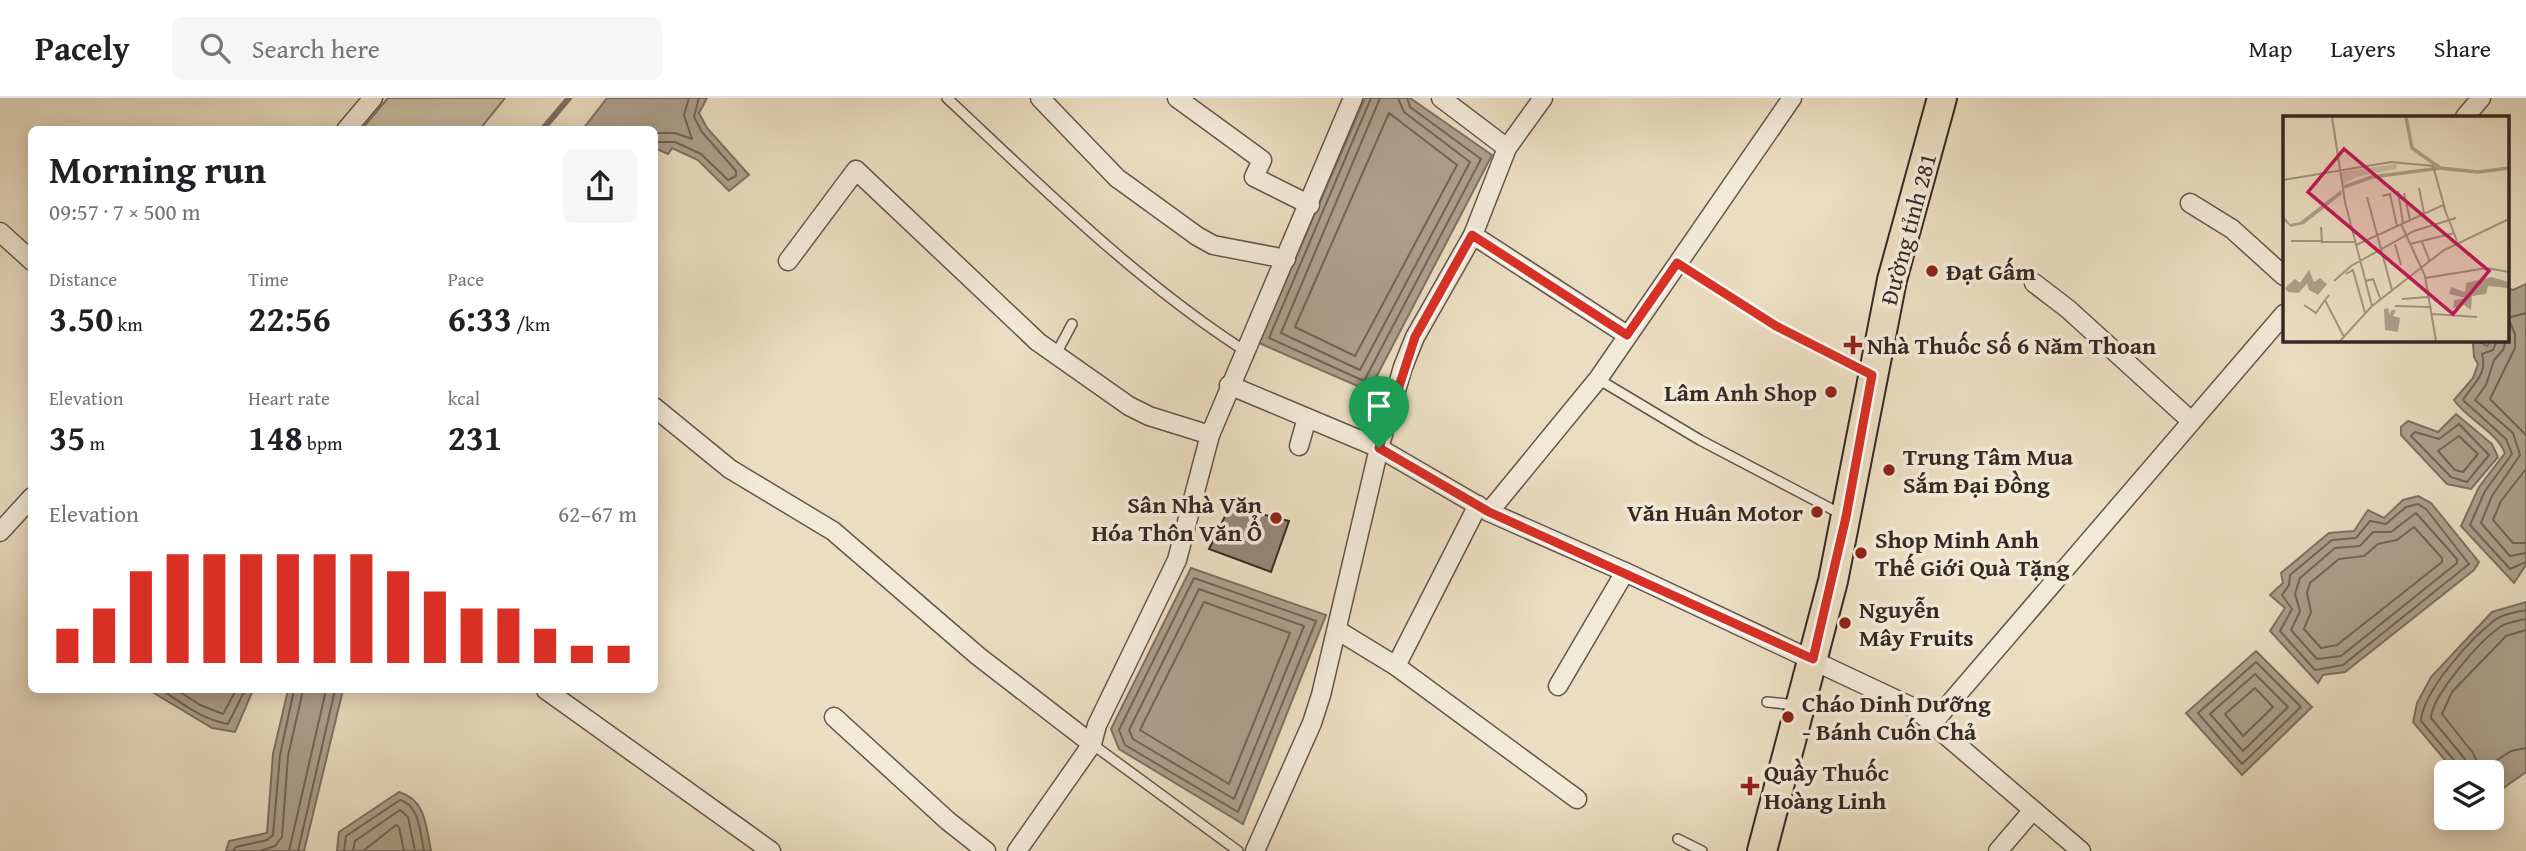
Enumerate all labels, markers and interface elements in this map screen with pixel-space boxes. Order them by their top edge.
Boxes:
search box [172,17,662,80]
text: Pacely [35,24,130,72]
icon: search [196,29,234,67]
text: Search here [252,29,380,68]
text: Map [2249,31,2292,66]
text: Layers [2330,31,2396,66]
text: Share [2434,31,2491,66]
inset map [2283,116,2508,341]
text: Morning run [49,141,266,197]
button: share [563,149,637,223]
street label: Đường tỉnh 281 [1871,149,1945,309]
text: 09:57 · 7 × 500 m [49,195,201,228]
place label: Đạt Gấm [1946,254,2036,289]
marker: Đạt Gấm [1924,263,1940,279]
text: Distance [49,265,117,293]
text: Time [248,265,289,293]
text: Pace [448,265,484,293]
text: 3.50 [49,293,113,344]
text: 22:56 [248,293,331,344]
text: 6:33 [448,293,512,344]
text: km [113,310,143,338]
text: /km [512,310,550,338]
place label: Nhà Thuốc Số 6 Năm Thoan [1867,328,2156,363]
marker: Nhà Thuốc Số 6 Năm Thoan [1845,337,1861,353]
place label: Lâm Anh Shop [1664,375,1817,410]
pin [1349,376,1409,448]
text: Elevation [49,384,123,412]
text: Heart rate [248,384,330,412]
text: kcal [448,384,480,412]
marker: Lâm Anh Shop [1823,384,1839,400]
icon: arrive [1360,387,1398,425]
text: 35 [49,412,85,463]
text: 148 [248,412,303,463]
text: 231 [448,412,502,463]
text: m [85,429,105,457]
text: bpm [303,429,343,457]
place label: Trung Tâm Mua Sắm Đại Đồng [1903,439,2074,502]
marker: Trung Tâm Mua Sắm Đại Đồng [1881,462,1897,478]
place label: Sân Nhà Văn Hóa Thôn Văn Ổ [1091,487,1262,550]
place label: Văn Huân Motor [1627,495,1803,530]
text: Elevation [49,497,139,530]
text: 62–67 m [558,497,637,530]
marker: Văn Huân Motor [1809,504,1825,520]
marker: Sân Nhà Văn Hóa Thôn Văn Ổ [1268,510,1284,526]
place label: Shop Minh Anh Thế Giới Quà Tặng [1875,522,2070,585]
marker: Shop Minh Anh Thế Giới Quà Tặng [1853,545,1869,561]
place label: Nguyễn Mây Fruits [1859,592,1974,655]
marker: Nguyễn Mây Fruits [1837,615,1853,631]
place label: Cháo Dinh Dưỡng - Bánh Cuốn Chả [1802,686,1991,749]
marker: Cháo Dinh Dưỡng - Bánh Cuốn Chả [1780,709,1796,725]
place label: Quầy Thuốc Hoàng Linh [1764,755,1889,818]
map controls [2434,760,2504,830]
button: layers [2434,760,2504,830]
marker: Quầy Thuốc Hoàng Linh [1742,778,1758,794]

